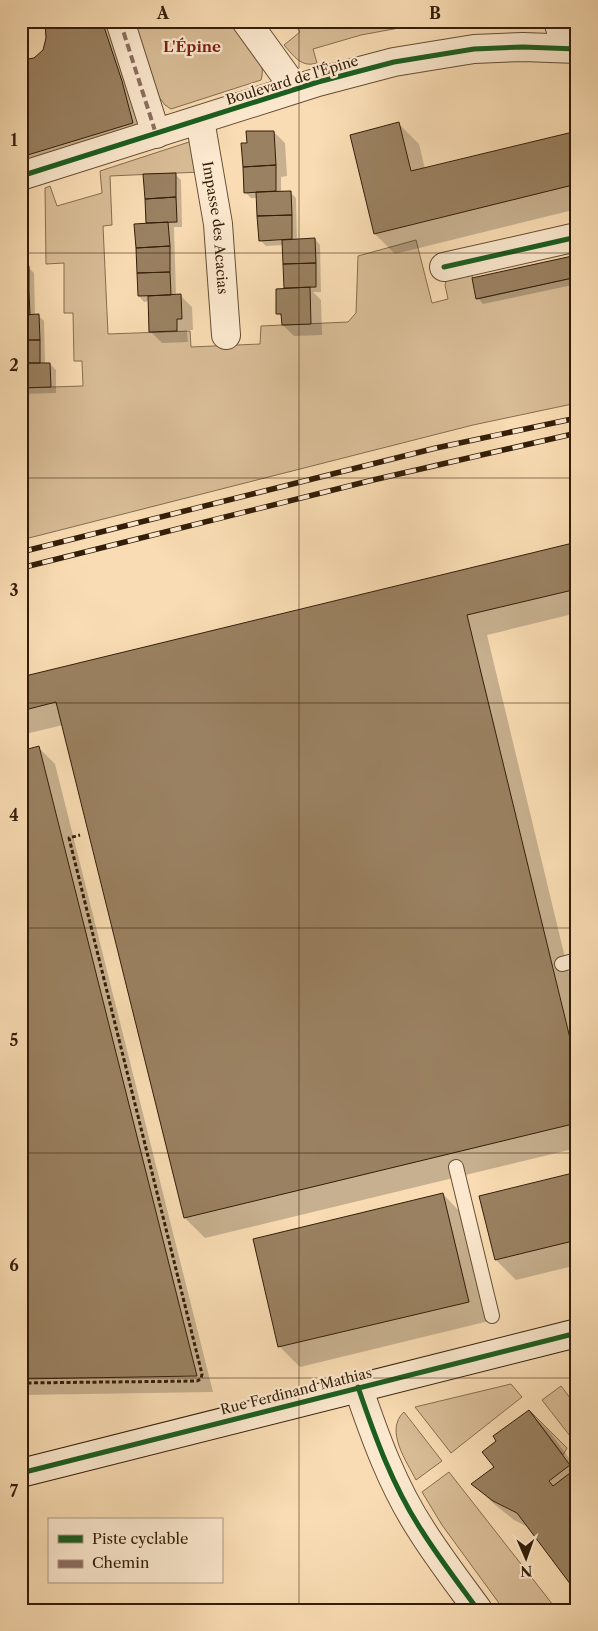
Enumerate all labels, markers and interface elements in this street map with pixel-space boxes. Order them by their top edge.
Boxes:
text: A [156,3,170,23]
text: B [429,3,441,23]
district label: L'Épine [163,37,221,56]
street label: Boulevard de l'Épine [224,51,361,109]
text: 1 [10,130,18,150]
street label: Impasse des Acacias [198,160,232,295]
text: 2 [9,355,19,375]
text: 3 [9,580,19,600]
text: 4 [9,805,19,825]
text: 5 [10,1030,19,1050]
text: 6 [9,1255,19,1275]
street label: Rue Ferdinand Mathias [218,1363,374,1419]
text: 7 [10,1481,19,1501]
legend [48,1518,222,1584]
text: Piste cyclable [92,1529,188,1548]
north arrow [500,1534,550,1584]
text: Chemin [92,1553,150,1572]
text: N [520,1562,533,1580]

